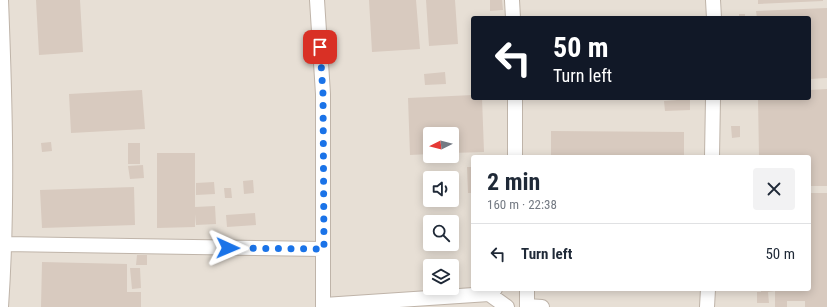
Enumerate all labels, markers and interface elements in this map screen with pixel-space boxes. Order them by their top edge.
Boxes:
pin [303,30,337,64]
text: 50 m [553,31,609,64]
icon: left [487,32,539,84]
icon: arrive [309,36,331,58]
text: Turn left [553,65,612,86]
north arrow [423,127,459,163]
map controls [423,127,459,295]
text: 2 min [487,168,540,196]
button: close [753,168,795,210]
button: sound [423,171,459,207]
text: 160 m · 22:38 [487,197,557,212]
button: search [423,215,459,251]
position arrow [207,227,249,269]
icon: left [487,243,509,265]
text: Turn left [521,245,572,263]
text: 50 m [765,245,795,263]
button: layers [423,259,459,295]

